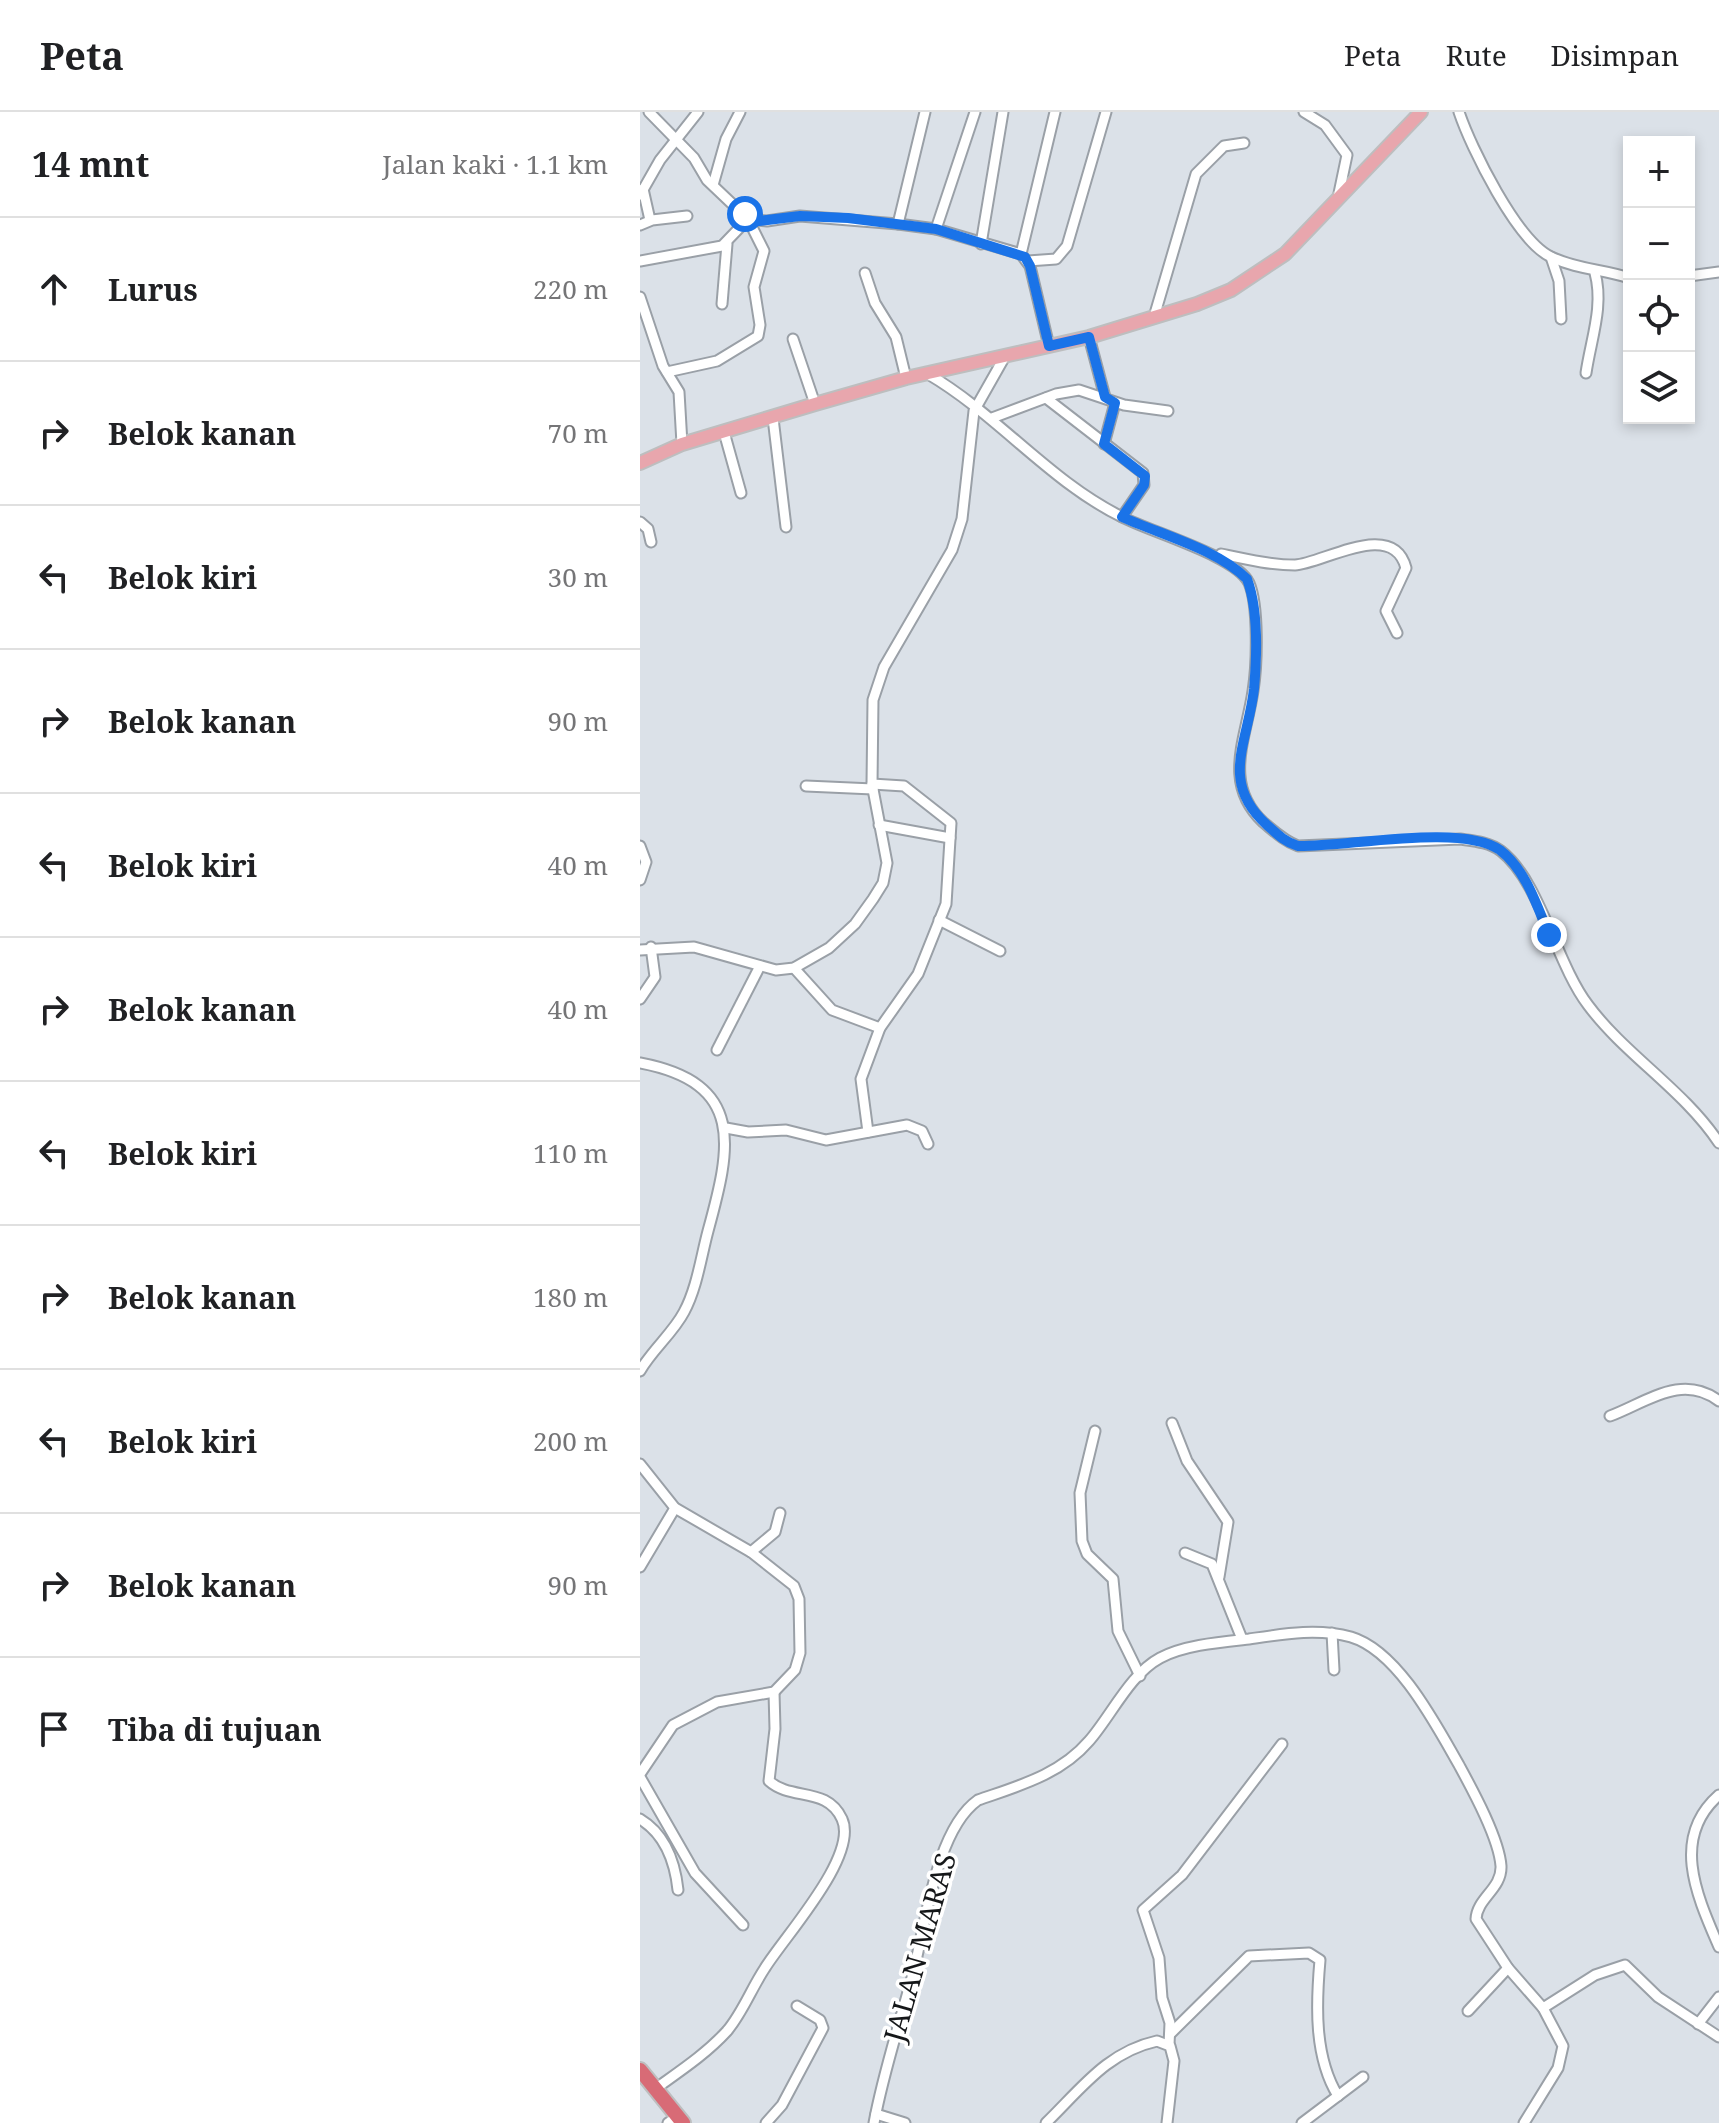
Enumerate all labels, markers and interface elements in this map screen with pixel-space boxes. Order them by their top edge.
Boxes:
text: Peta [40,29,124,81]
text: Peta [1344,36,1402,74]
text: Rute [1446,36,1507,74]
text: Disimpan [1551,36,1679,74]
map controls [1623,136,1695,424]
button: + [1623,136,1695,208]
text: 14 mnt [32,141,149,187]
text: Jalan kaki · 1.1 km [382,146,608,182]
route start [727,196,763,232]
button: − [1623,208,1695,280]
icon: ahead [32,267,76,311]
text: Lurus [108,269,198,310]
text: 220 m [533,271,608,307]
button: locate [1623,280,1695,352]
button: layers [1623,352,1695,424]
icon: right [32,411,76,455]
text: Belok kanan [108,413,296,454]
text: 70 m [548,415,608,451]
icon: left [32,555,76,599]
text: Belok kiri [108,557,257,598]
text: 30 m [548,559,608,595]
icon: right [32,699,76,743]
text: Belok kanan [108,701,296,742]
text: 90 m [548,703,608,739]
icon: left [32,843,76,887]
text: Belok kiri [108,845,257,886]
text: 40 m [548,847,608,883]
route end [1531,917,1567,953]
icon: right [32,987,76,1031]
text: Belok kanan [108,989,296,1030]
text: 40 m [548,991,608,1027]
icon: left [32,1131,76,1175]
text: Belok kiri [108,1133,257,1174]
text: 110 m [533,1135,608,1171]
icon: right [32,1275,76,1319]
text: Belok kanan [108,1277,296,1318]
text: 180 m [533,1279,608,1315]
icon: left [32,1419,76,1463]
text: Belok kiri [108,1421,257,1462]
text: 200 m [533,1423,608,1459]
icon: right [32,1563,76,1607]
text: Belok kanan [108,1565,296,1606]
text: 90 m [548,1567,608,1603]
icon: arrive [32,1707,76,1751]
text: Tiba di tujuan [108,1709,322,1750]
street label: JALAN MARAS [874,1848,964,2047]

